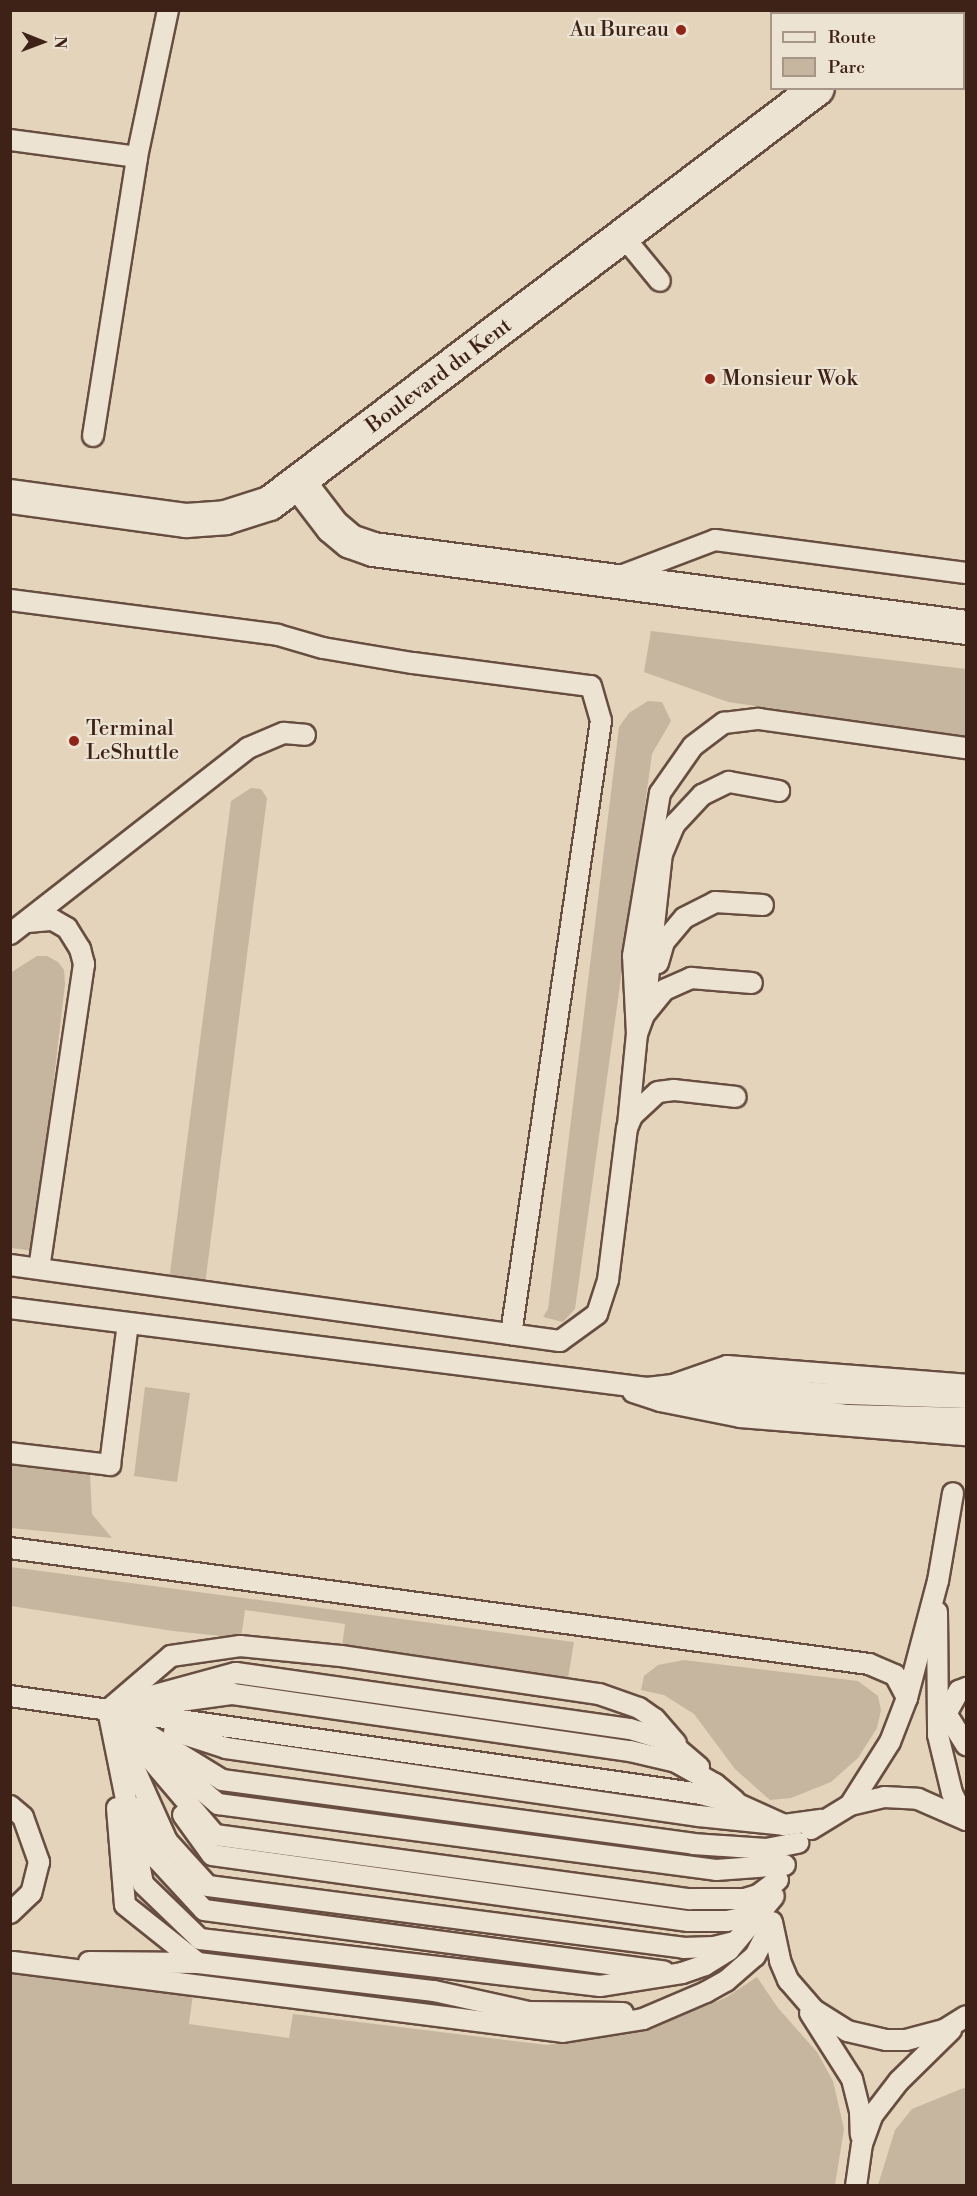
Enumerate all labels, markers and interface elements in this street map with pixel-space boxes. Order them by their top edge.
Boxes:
north arrow [12,12,72,72]
legend [770,12,965,90]
place label: Au Bureau [570,17,669,43]
marker: Au Bureau [674,23,688,37]
text: Route [828,26,876,49]
text: N [50,36,70,49]
text: Parc [828,56,865,79]
street label: Boulevard du Kent [361,313,517,439]
place label: Monsieur Wok [722,366,857,392]
marker: Monsieur Wok [703,372,717,386]
place label: Terminal LeShuttle [86,716,179,766]
marker: Terminal LeShuttle [67,734,81,748]

